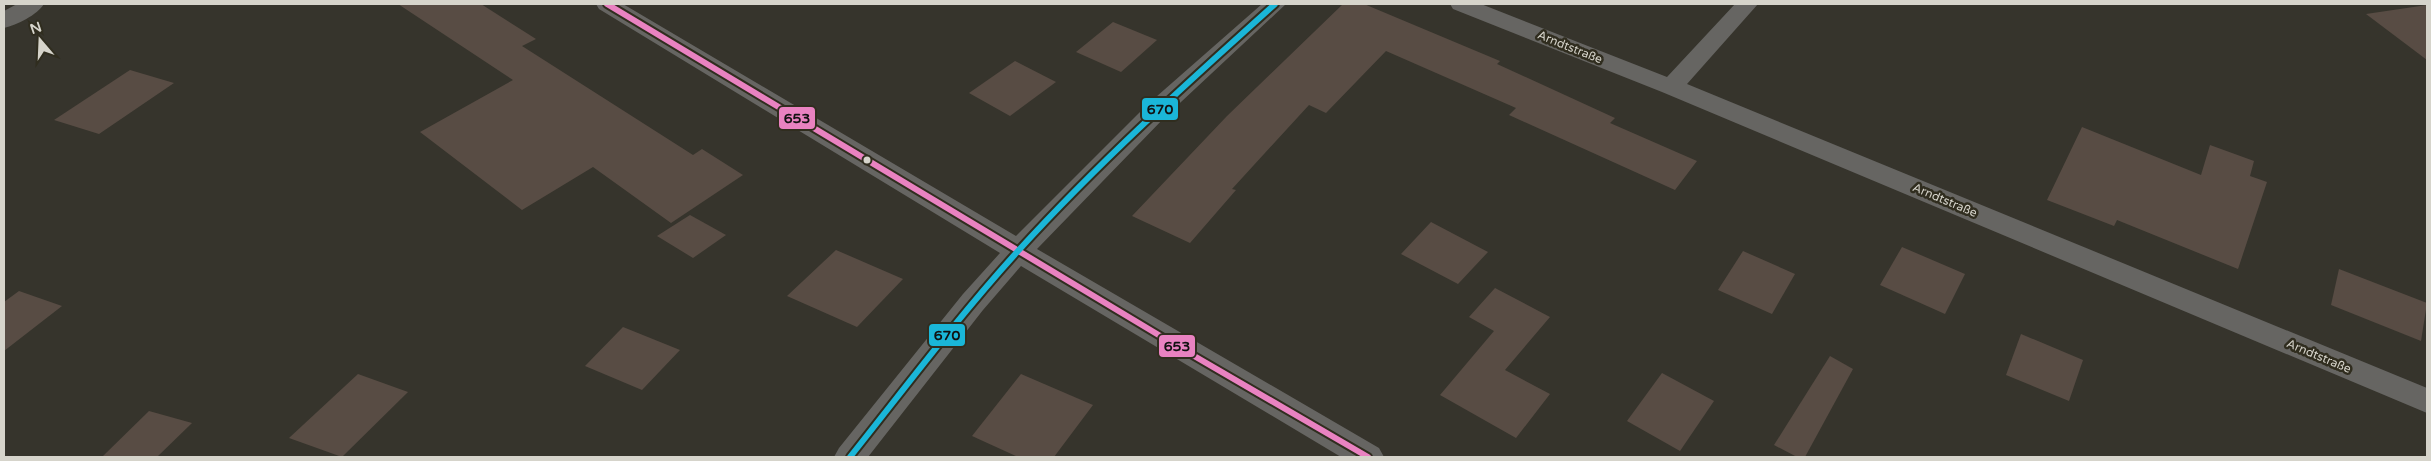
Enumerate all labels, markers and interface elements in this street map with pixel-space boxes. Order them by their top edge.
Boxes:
north arrow [15,15,65,65]
text: N [28,18,44,38]
street label: Arndtstraße [1536,28,1605,66]
line badge: 670 [1141,97,1179,121]
text: 670 [1147,101,1173,118]
line badge: 653 [778,106,816,130]
text: 653 [784,110,810,127]
unlabelled marker [862,155,872,165]
street label: Arndtstraße [1911,180,1980,220]
line badge: 670 [928,323,966,347]
text: 670 [934,327,960,344]
line badge: 653 [1158,334,1196,358]
street label: Arndtstraße [2285,336,2354,376]
text: 653 [1164,338,1190,355]

